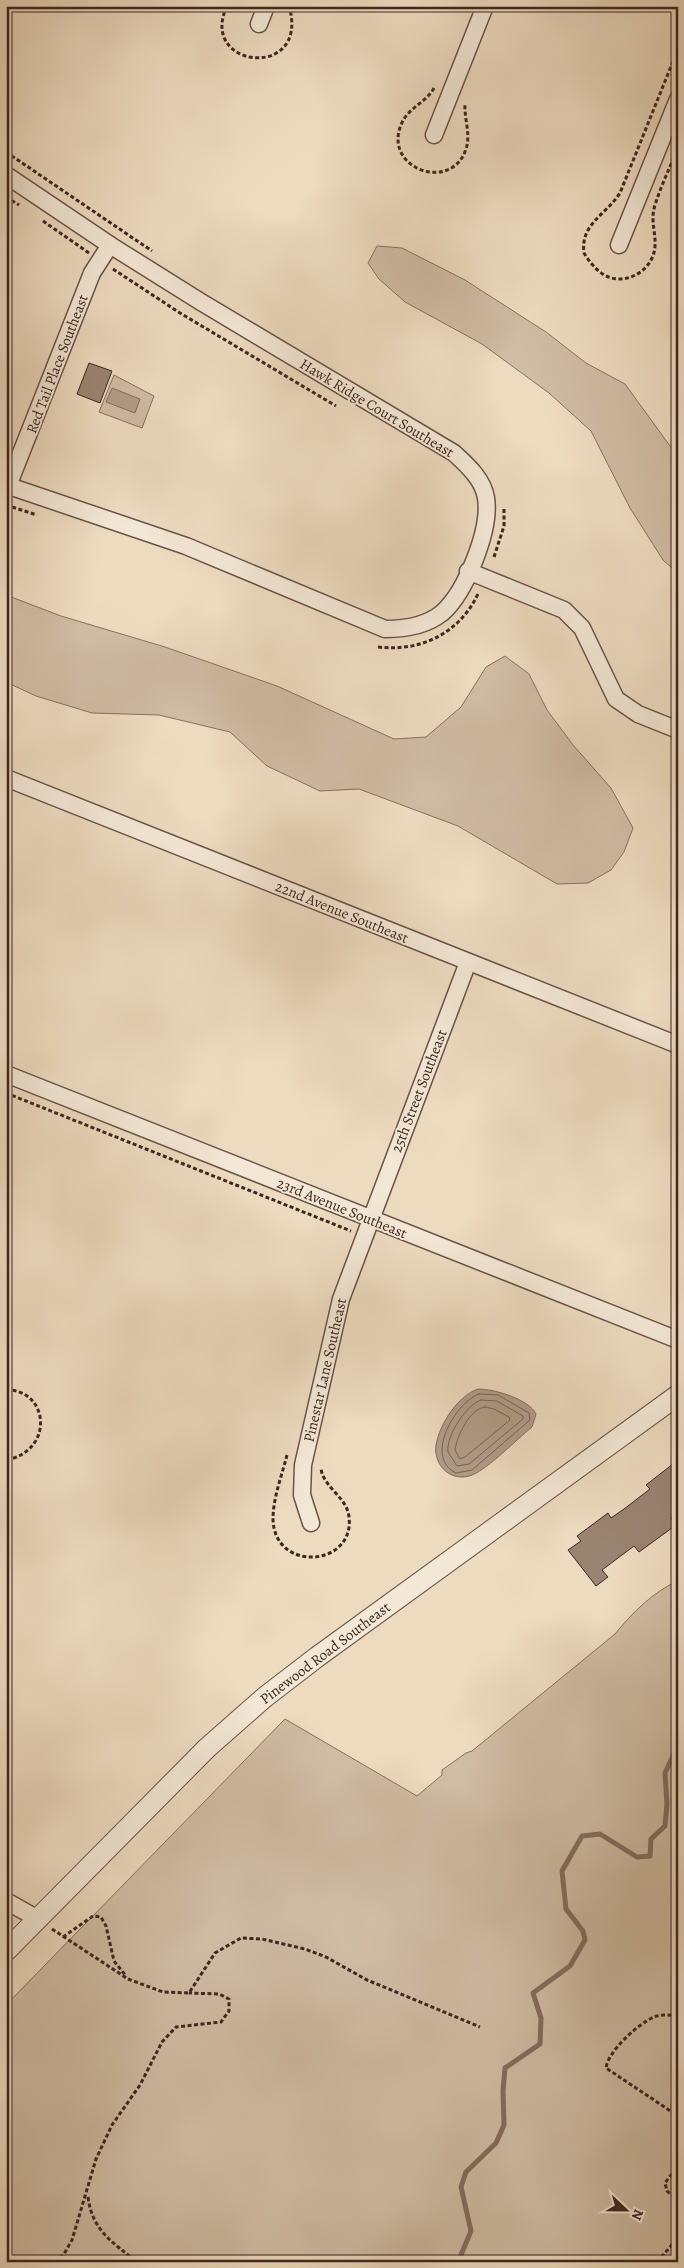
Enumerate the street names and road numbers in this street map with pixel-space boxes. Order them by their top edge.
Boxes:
street label: Red Tail Place Southeast [21,292,93,436]
street label: Hawk Ridge Court Southeast [296,354,458,462]
street label: 22nd Avenue Southeast [272,876,412,948]
street label: 25th Street Southeast [386,1027,452,1155]
street label: 23rd Avenue Southeast [274,1173,410,1243]
street label: Pinestar Lane Southeast [299,1296,351,1444]
street label: Pinewood Road Southeast [256,1597,394,1709]

